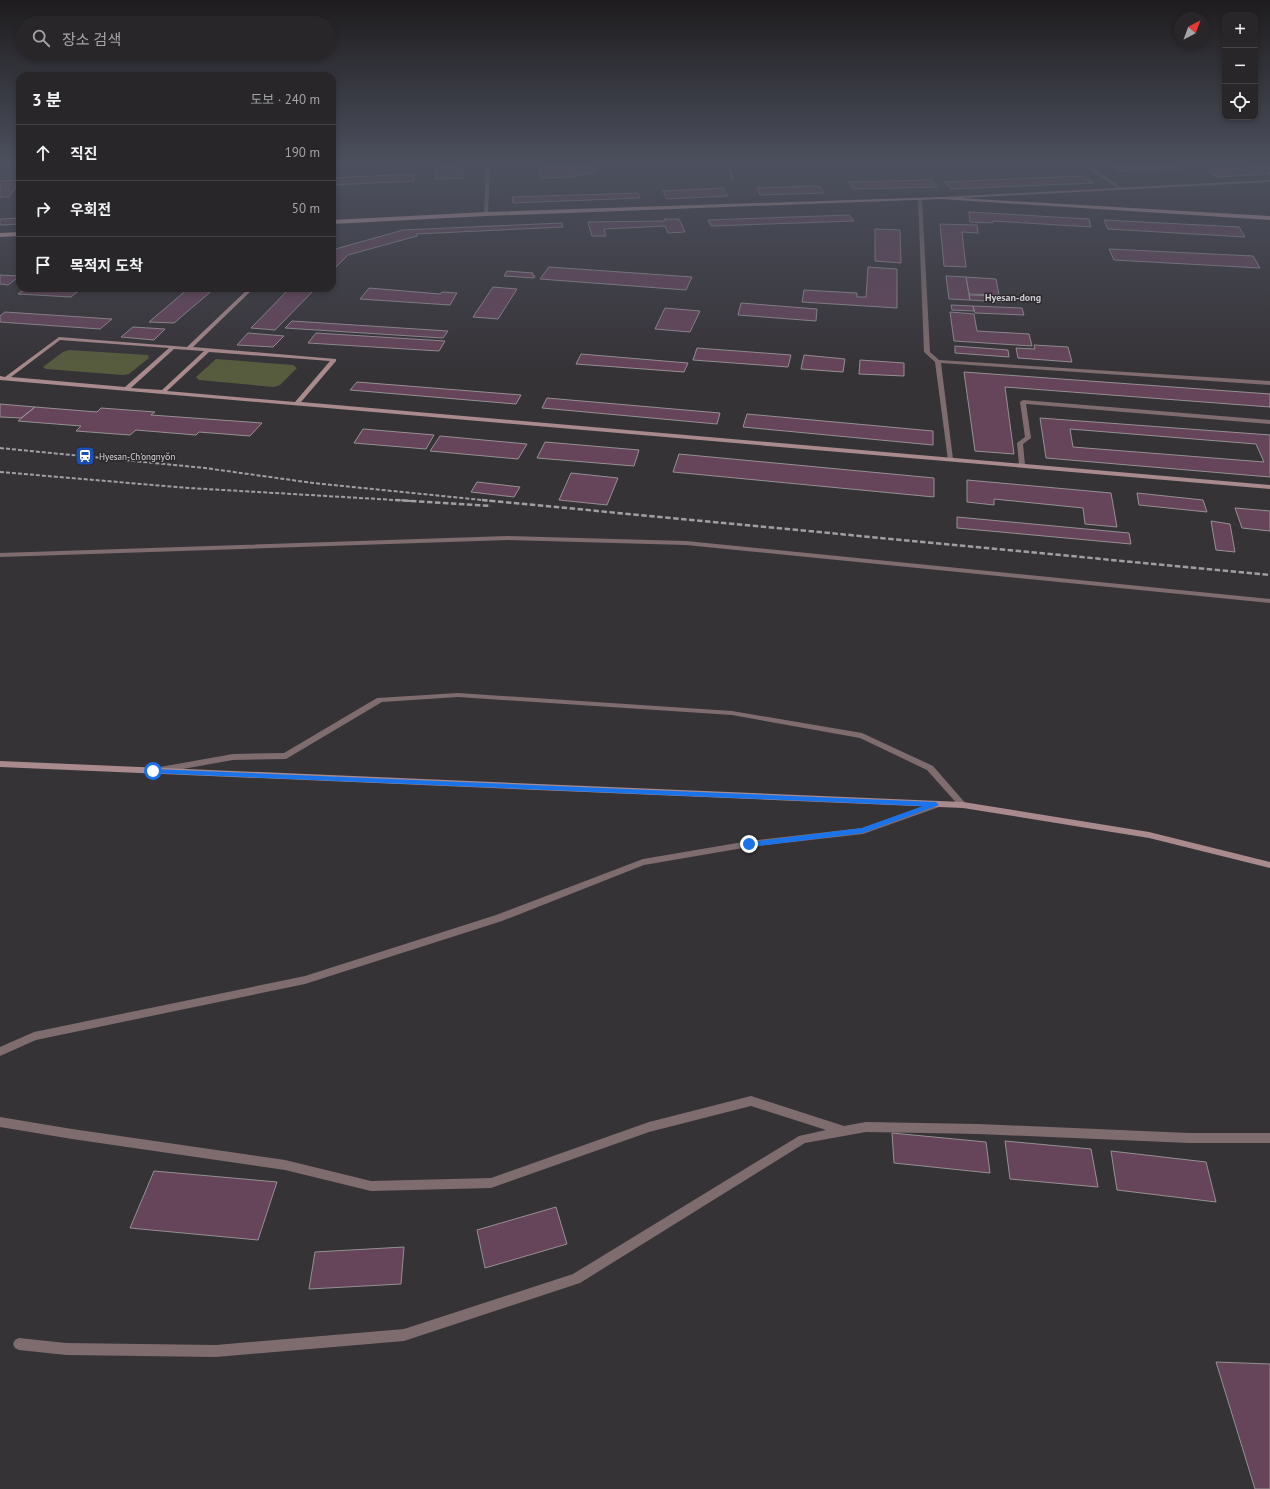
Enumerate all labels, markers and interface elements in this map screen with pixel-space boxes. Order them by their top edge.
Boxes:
north arrow [1174,12,1210,48]
map controls [1222,12,1258,120]
button: + [1222,12,1258,48]
search box [16,16,336,60]
icon: search [30,27,52,49]
text: 장소 검색 [62,30,121,49]
button: − [1222,48,1258,84]
button: locate [1222,84,1258,120]
text: 3 분 [32,89,62,111]
text: 도보 · 240 m [250,91,320,108]
icon: ahead [32,142,54,164]
text: 직진 [70,144,98,163]
text: 190 m [285,144,320,161]
icon: right [32,198,54,220]
text: 우회전 [70,200,111,219]
text: 50 m [292,200,320,217]
icon: arrive [32,254,54,276]
text: 목적지 도착 [70,256,143,275]
district label: Hyesan-dong [985,291,1041,304]
station icon: Hyesan-Ch'ongnyŏn [74,445,96,467]
place label: Hyesan-Ch'ongnyŏn [99,451,175,462]
route start [144,762,162,780]
route end [740,835,758,853]

